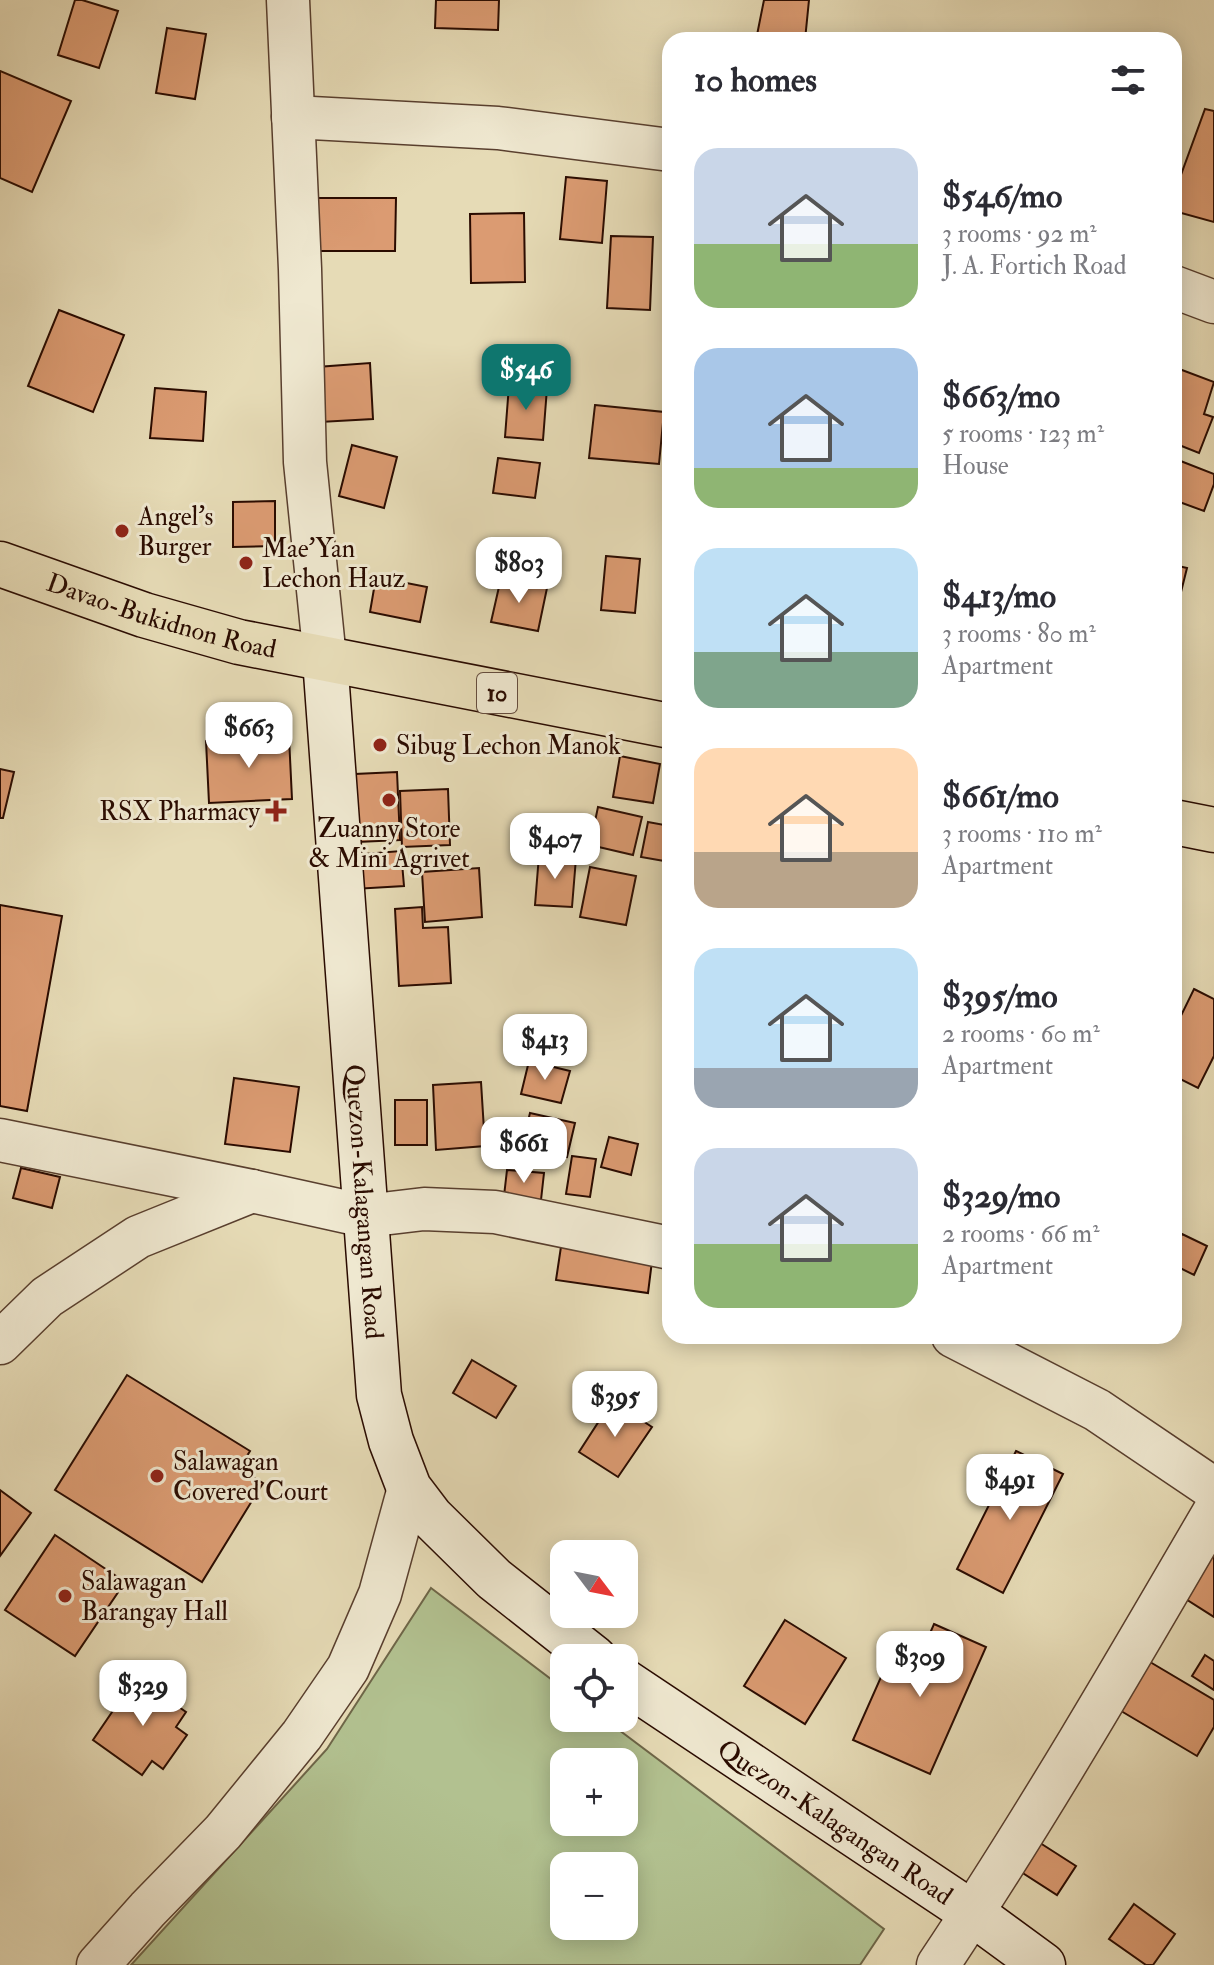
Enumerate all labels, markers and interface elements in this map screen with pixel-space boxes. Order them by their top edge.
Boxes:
icon: filters [1106,58,1150,102]
text: 10 homes [694,59,817,102]
text: $546/mo [942,175,1062,218]
icon: home [758,180,854,276]
text: 3 rooms · 92 m² [942,218,1097,250]
text: J. A. Fortich Road [942,250,1127,282]
pin: $546 [479,344,573,412]
text: $546 [500,354,552,386]
text: $663/mo [942,375,1060,418]
icon: home [758,380,854,476]
text: 5 rooms · 123 m² [942,418,1104,450]
text: House [942,450,1009,482]
place label: Angel's Burger [137,501,213,563]
marker: Angel's Burger [113,522,131,540]
place label: Mae'Yan Lechon Hauz [262,533,406,595]
pin: $803 [472,537,566,605]
text: $803 [494,547,544,579]
marker: Mae'Yan Lechon Hauz [237,554,255,572]
street label: Davao-Bukidnon Road [42,567,279,666]
text: $413/mo [942,575,1056,618]
icon: home [758,580,854,676]
text: 3 rooms · 80 m² [942,618,1096,650]
text: Apartment [942,650,1053,682]
road number: 10 [477,673,517,713]
pin: $663 [202,702,296,770]
text: $663 [224,712,274,744]
place label: Sibug Lechon Manok [396,730,621,762]
marker: Sibug Lechon Manok [371,736,389,754]
text: $661/mo [942,775,1059,818]
icon: home [758,780,854,876]
marker: Zuanny Store & Mini Agrivet [380,791,398,809]
place label: RSX Pharmacy [99,796,261,828]
marker: RSX Pharmacy [267,802,285,820]
place label: Zuanny Store & Mini Agrivet [308,813,470,875]
pin: $407 [508,813,602,881]
text: 3 rooms · 110 m² [942,818,1102,850]
text: $407 [528,823,582,855]
text: Apartment [942,850,1053,882]
text: $395/mo [942,975,1058,1018]
icon: home [758,980,854,1076]
pin: $413 [498,1014,592,1082]
text: 2 rooms · 60 m² [942,1018,1100,1050]
text: $413 [521,1024,569,1056]
text: Apartment [942,1050,1053,1082]
street label: Quezon-Kalagangan Road [338,1063,390,1340]
pin: $661 [477,1117,571,1185]
text: $661 [499,1127,549,1159]
text: $329/mo [942,1175,1060,1218]
icon: home [758,1180,854,1276]
text: 2 rooms · 66 m² [942,1218,1100,1250]
text: Apartment [942,1250,1053,1282]
pin: $395 [568,1371,662,1439]
text: $395 [590,1381,640,1413]
place label: Salawagan Covered Court [173,1446,328,1508]
pin: $491 [963,1454,1057,1522]
text: $491 [984,1464,1036,1496]
marker: Salawagan Covered Court [148,1467,166,1485]
north arrow [550,1540,638,1628]
map controls [550,1540,638,1940]
place label: Salawagan Barangay Hall [81,1566,228,1628]
marker: Salawagan Barangay Hall [56,1587,74,1605]
pin: $309 [873,1631,967,1699]
text: $309 [894,1641,946,1673]
button: locate [550,1644,638,1732]
pin: $329 [96,1660,190,1728]
text: $329 [117,1670,169,1702]
street label: Quezon-Kalagangan Road [711,1733,959,1913]
button: + [550,1748,638,1836]
button: − [550,1852,638,1940]

